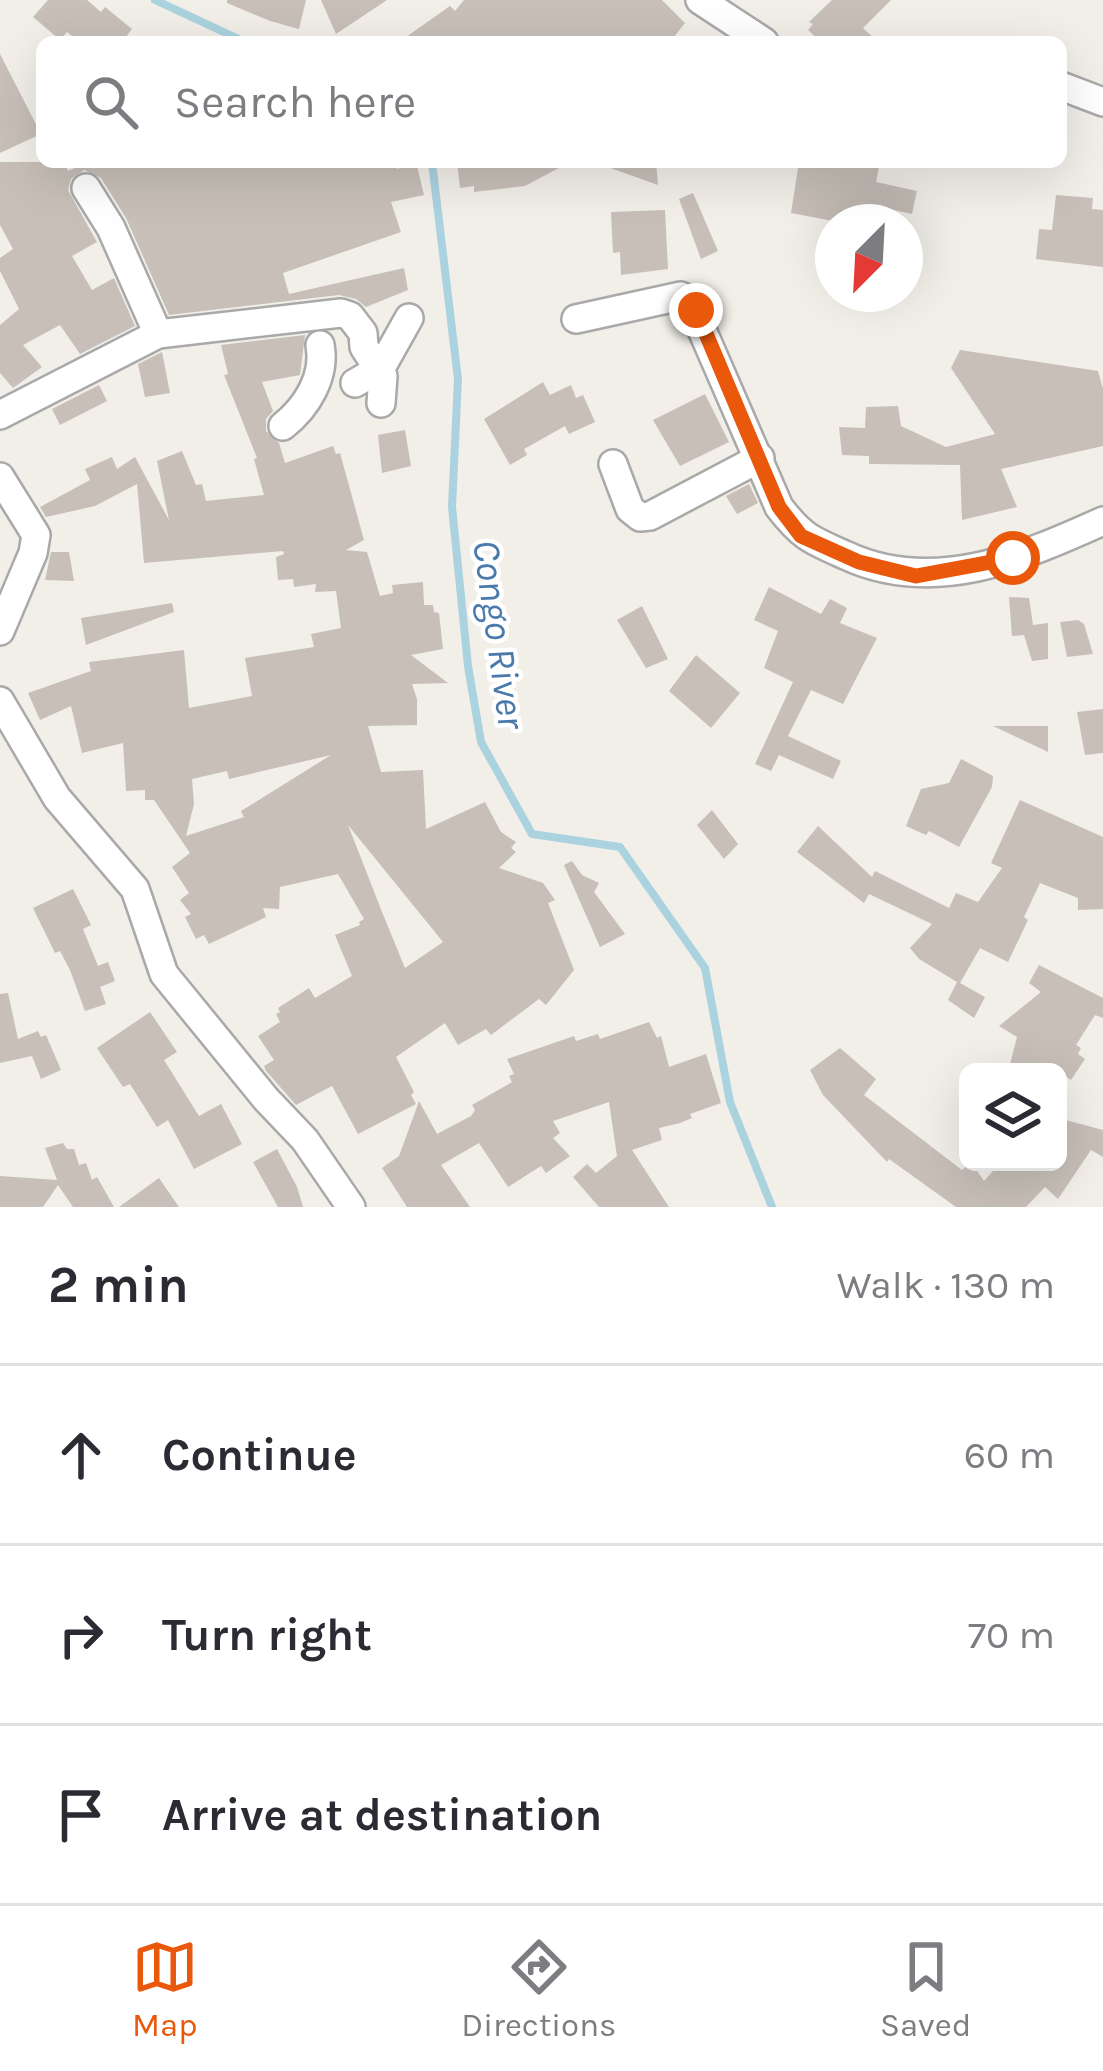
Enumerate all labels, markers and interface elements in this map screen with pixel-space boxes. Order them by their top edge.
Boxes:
search box [36,36,1067,168]
icon: search [78,69,144,135]
text: Search here [174,76,416,128]
north arrow [815,204,923,312]
route end [669,283,723,337]
route start [986,531,1040,585]
water label: Congo River [463,537,535,733]
map controls [959,1063,1067,1171]
button: layers [959,1063,1067,1171]
text: 2 min [48,1255,189,1315]
text: Walk · 130 m [837,1262,1055,1308]
icon: ahead [48,1422,114,1488]
text: Continue [162,1429,357,1481]
text: 60 m [964,1432,1055,1478]
icon: right [48,1602,114,1668]
text: Turn right [162,1609,372,1661]
text: 70 m [968,1612,1055,1658]
icon: arrive [48,1782,114,1848]
text: Arrive at destination [162,1789,602,1841]
tab: Map [132,1934,198,2044]
tab: Directions [461,1934,616,2044]
tab: Saved [880,1934,971,2044]

